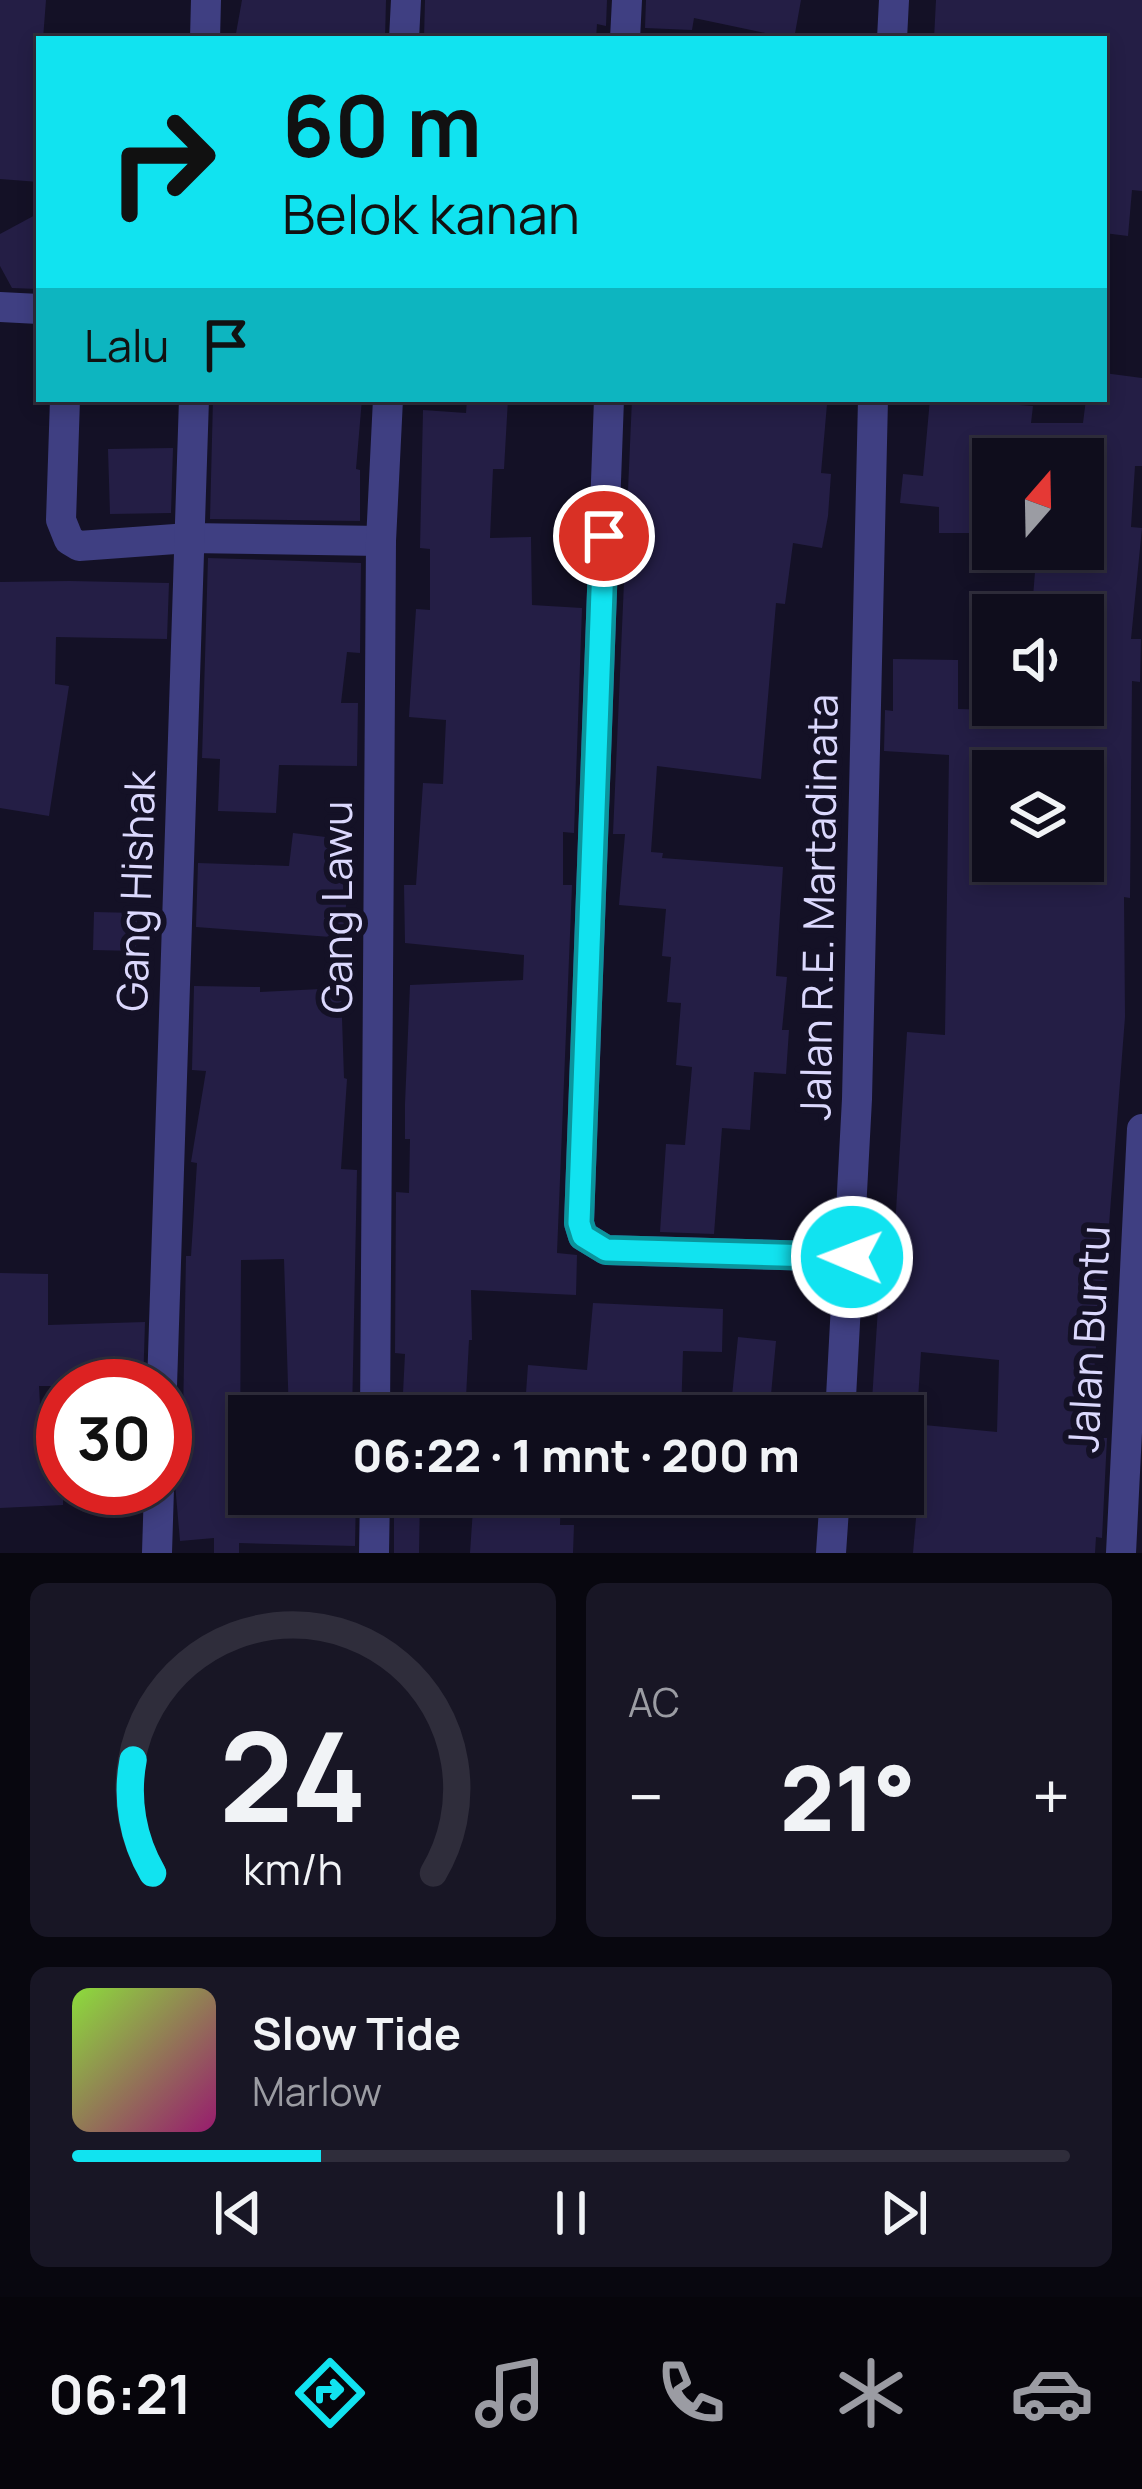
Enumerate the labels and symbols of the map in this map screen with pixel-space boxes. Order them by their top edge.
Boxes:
north arrow [972,438,1104,570]
pin [553,485,655,587]
street label: Jalan R.E. Martadinata [785,693,851,1121]
street label: Gang Hishak [102,768,168,1012]
street label: Gang Lawu [307,801,365,1013]
position arrow [789,1194,915,1320]
street label: Jalan Buntu [1053,1224,1123,1454]
speed limit sign: 30 [36,1359,192,1515]

